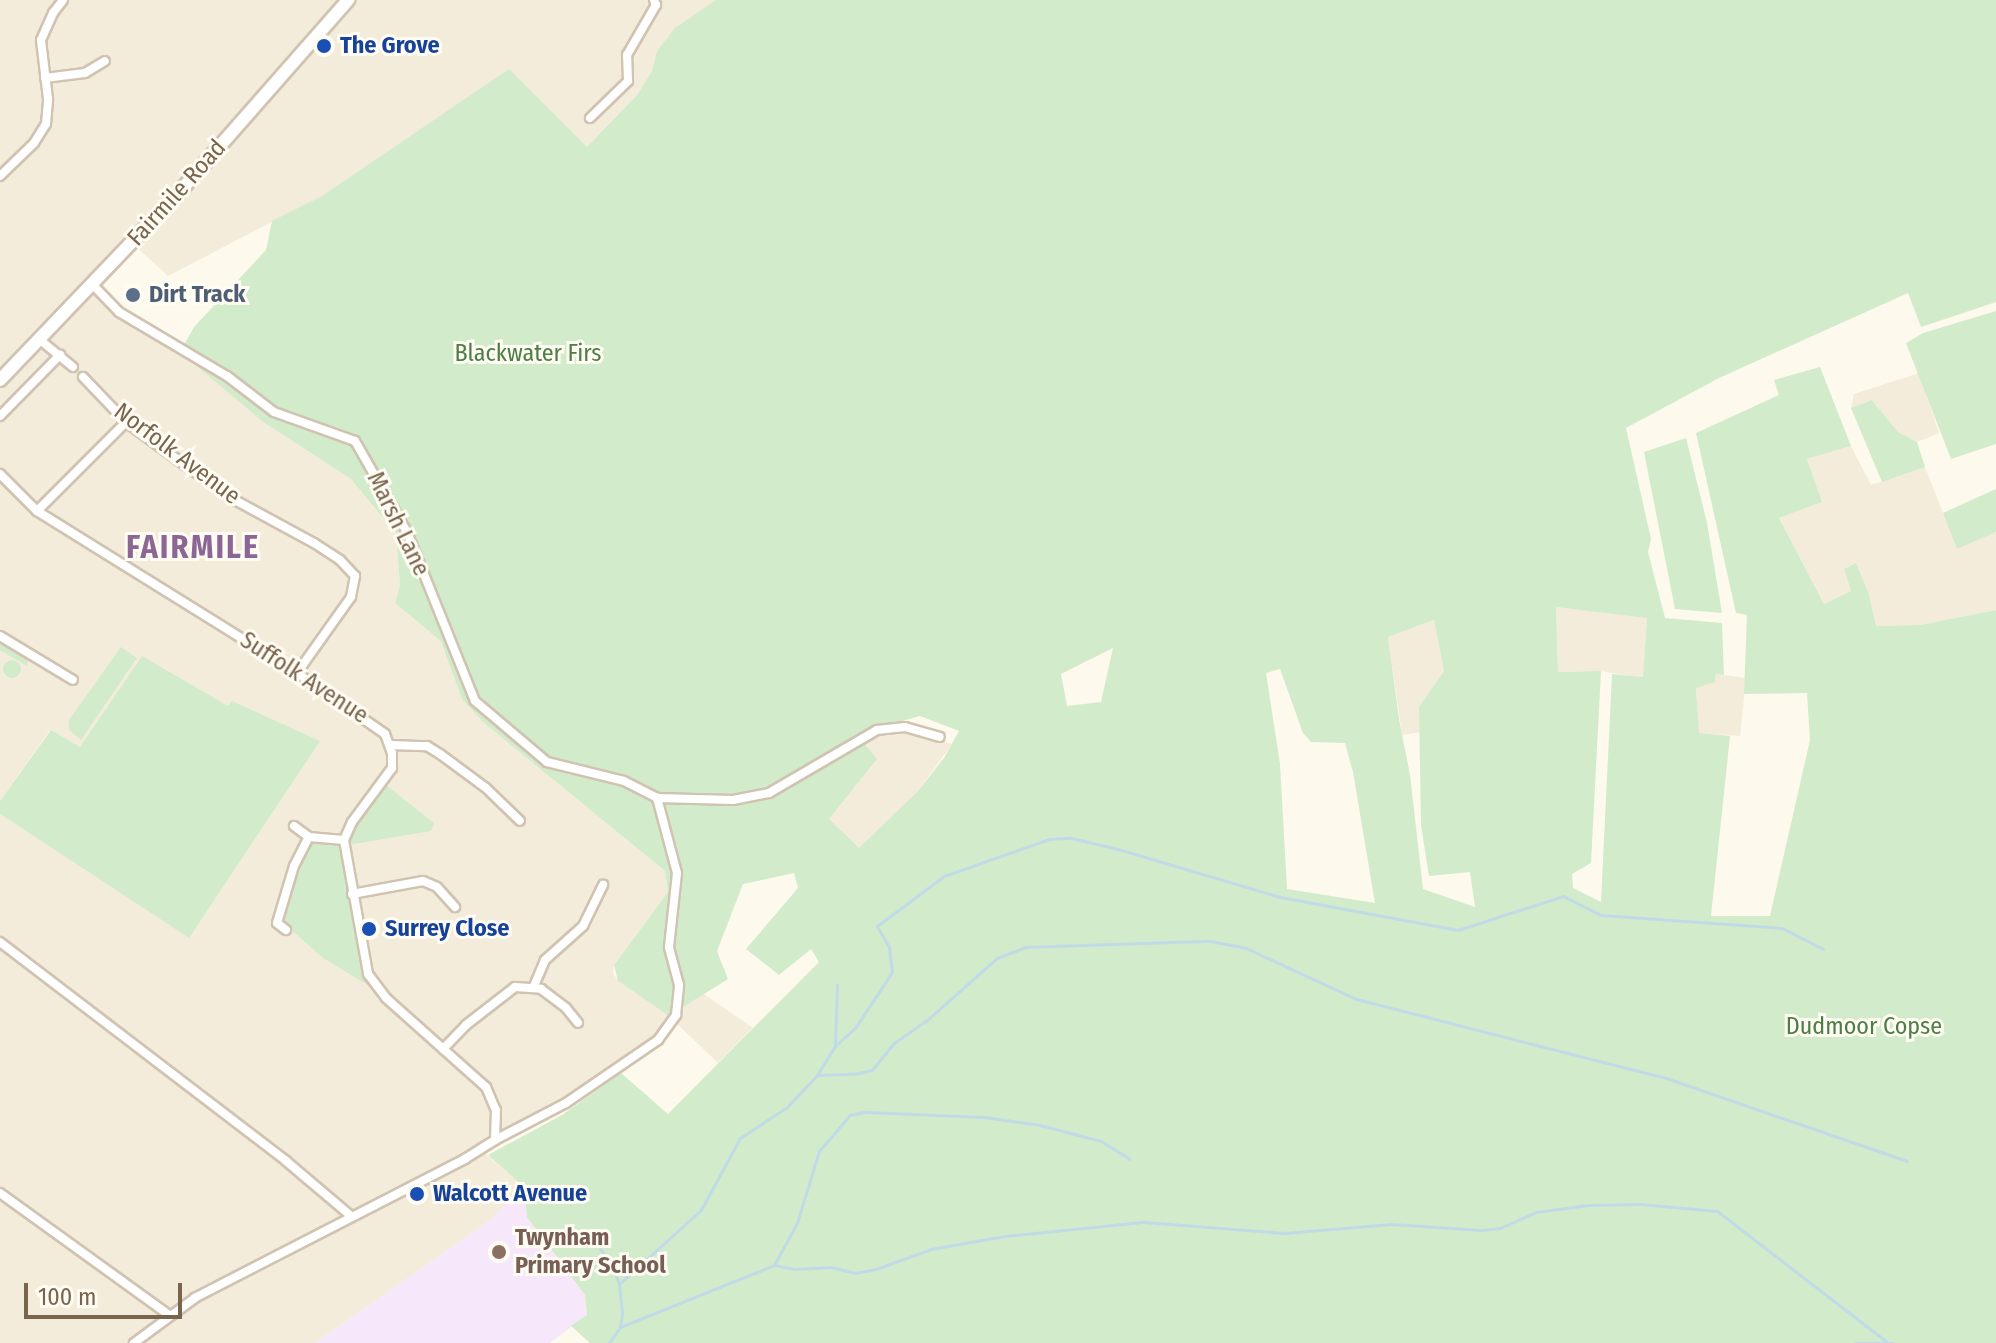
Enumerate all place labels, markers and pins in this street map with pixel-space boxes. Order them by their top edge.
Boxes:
place label: The Grove [340,32,440,60]
marker: The Grove [315,37,333,55]
place label: Dirt Track [149,281,245,309]
marker: Dirt Track [124,286,142,304]
place label: Surrey Close [385,915,509,943]
marker: Surrey Close [360,920,378,938]
place label: Walcott Avenue [433,1180,587,1208]
marker: Walcott Avenue [408,1185,426,1203]
place label: Twynham Primary School [515,1224,666,1280]
marker: Twynham Primary School [490,1243,508,1261]

